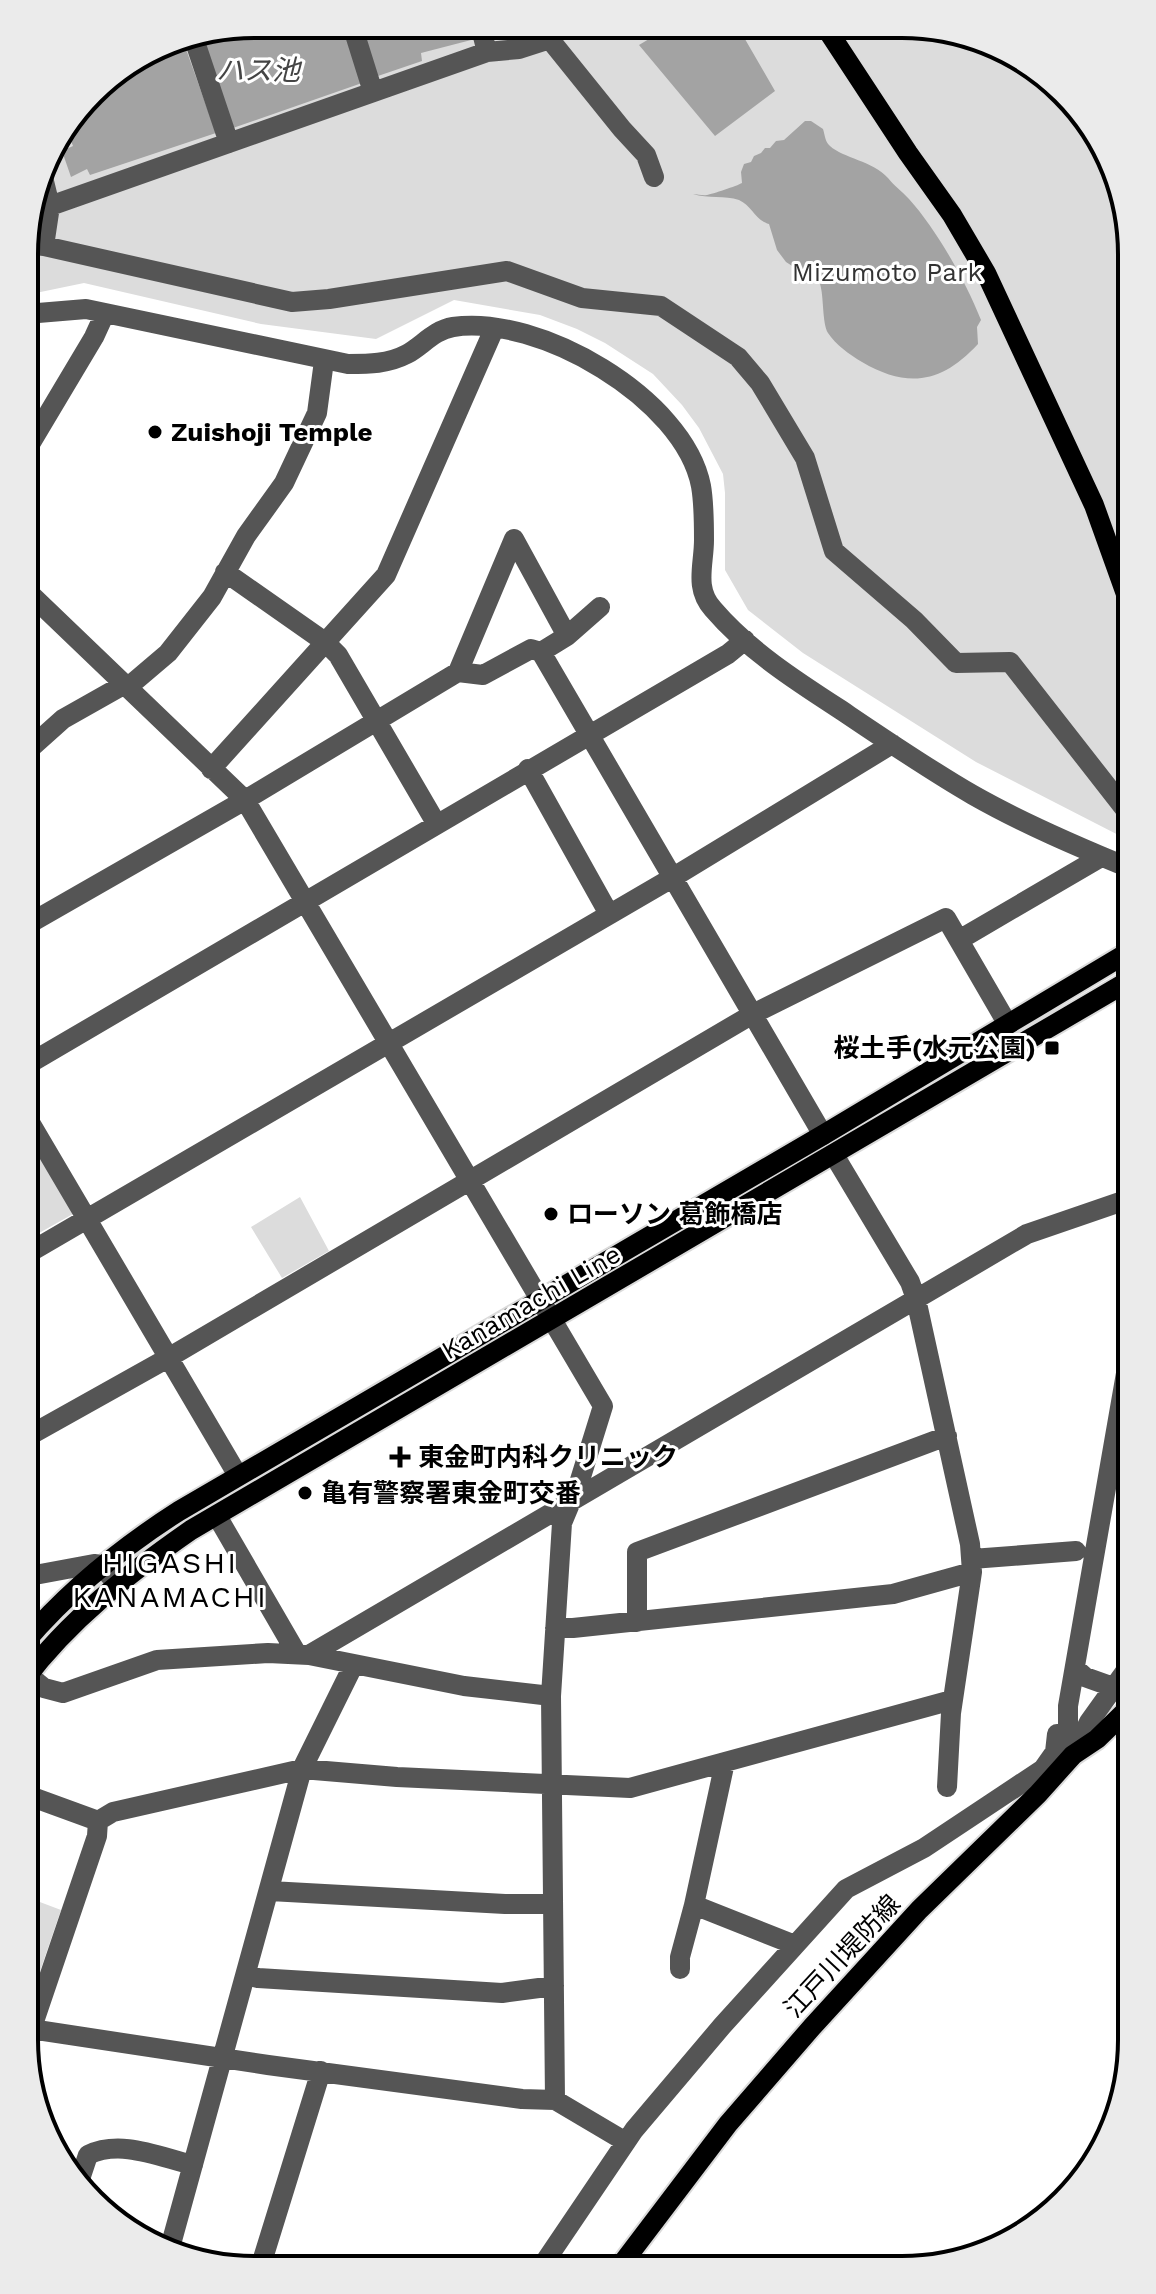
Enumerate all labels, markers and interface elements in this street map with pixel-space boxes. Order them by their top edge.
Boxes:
water label: ハス池 [216,54,303,87]
park label: Mizumoto Park [792,257,982,287]
place label: Zuishoji Temple [171,417,373,447]
marker: Zuishoji Temple [146,423,164,441]
place label: 桜土手(水元公園) [834,1033,1036,1063]
marker: 桜土手(水元公園) [1043,1039,1061,1057]
place label: ローソン 葛飾橋店 [567,1199,782,1229]
marker: ローソン 葛飾橋店 [542,1205,560,1223]
street label: Kanamachi Line [436,1239,626,1365]
place label: 東金町内科クリニック [418,1442,678,1472]
marker: 東金町内科クリニック [389,1446,411,1468]
place label: 亀有警察署東金町交番 [321,1478,581,1508]
marker: 亀有警察署東金町交番 [296,1484,314,1502]
district label: HIGASHI KANAMACHI [72,1545,268,1614]
street label: 江戸川堤防線 [778,1889,906,2023]

